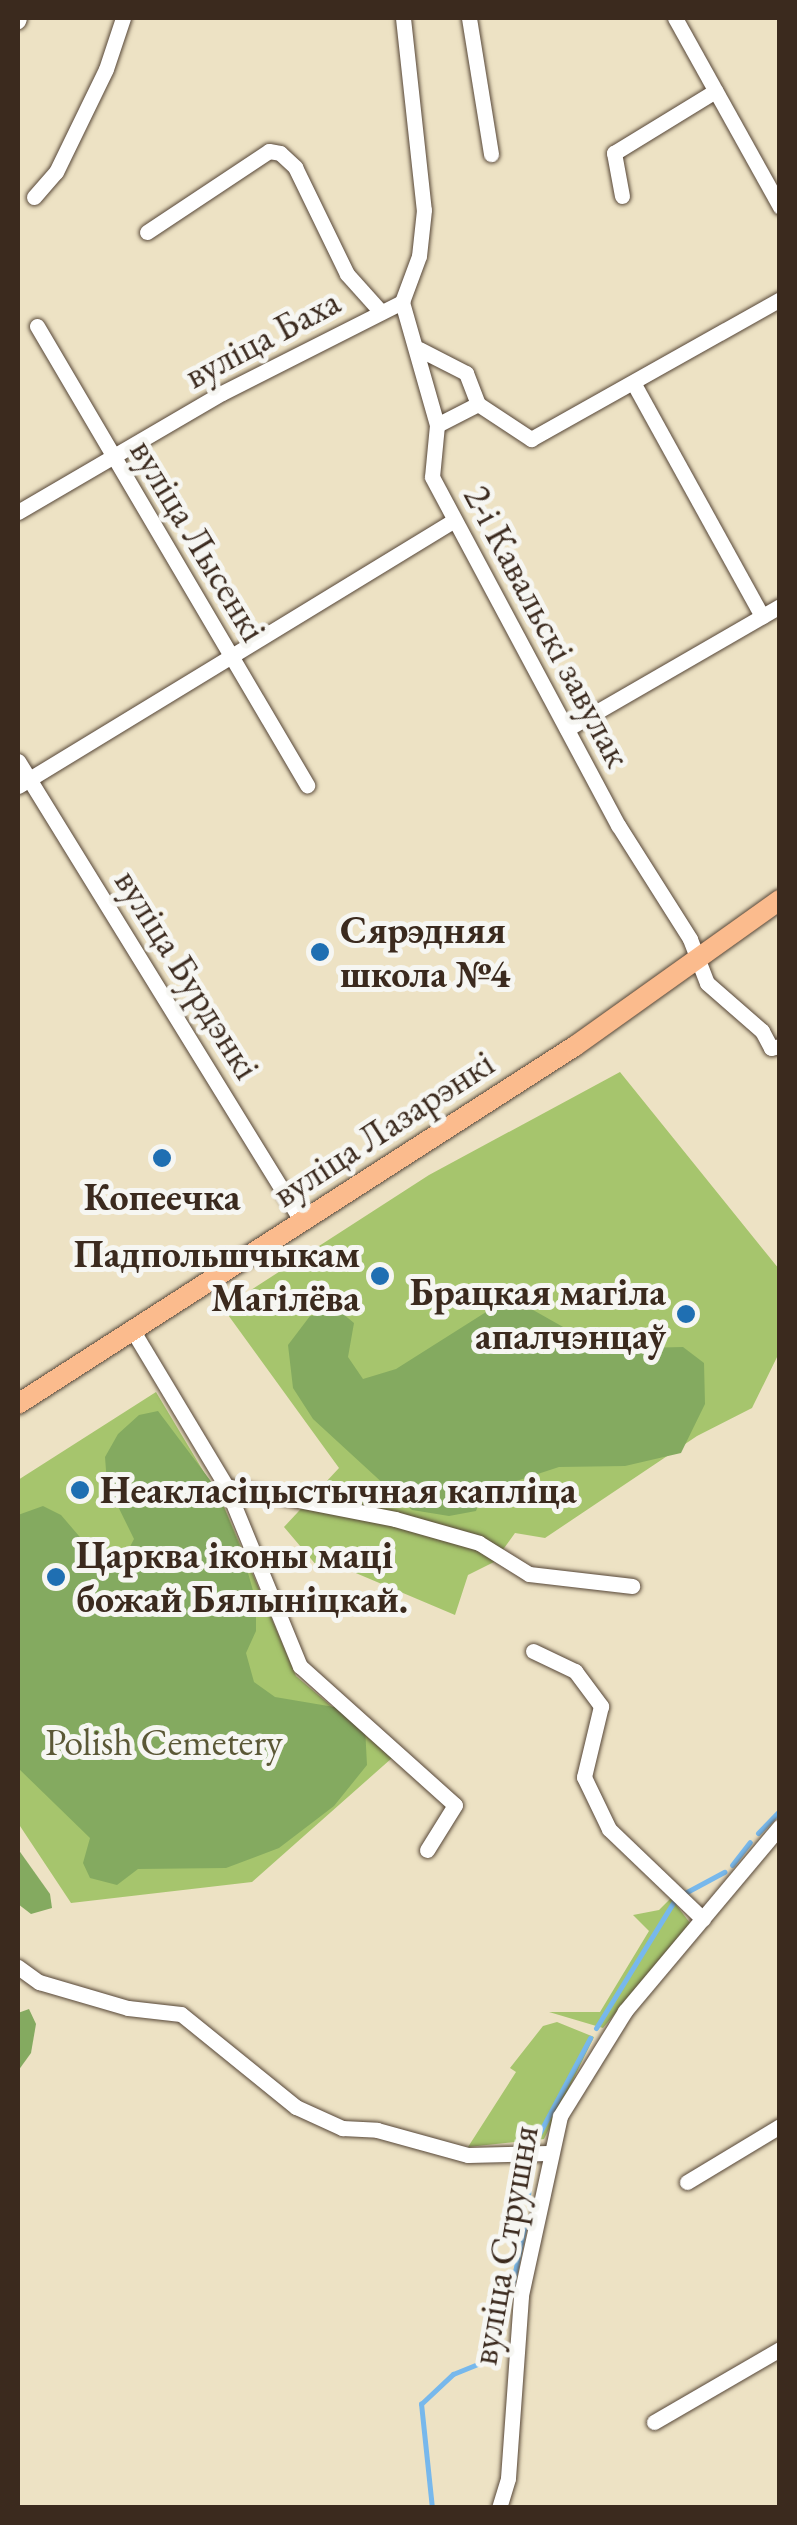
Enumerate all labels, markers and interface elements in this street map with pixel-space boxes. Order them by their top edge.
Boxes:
street label: вуліца Баха [176,278,348,398]
street label: вуліца Лысенкі [121,430,277,650]
street label: 2-і Кавальскі завулак [454,477,642,775]
street label: вуліца Бурдэнкі [105,861,271,1087]
place label: Сярэдняя школа №4 [340,907,510,996]
marker: Сярэдняя школа №4 [309,941,331,963]
street label: вуліца Лазарэнкі [264,1040,502,1216]
marker: Копеечка [151,1147,173,1169]
place label: Копеечка [84,1174,240,1220]
place label: Падпольшчыкам Магілёва [74,1231,360,1320]
marker: Падпольшчыкам Магілёва [369,1265,391,1287]
place label: Брацкая магіла апалчэнцаў [410,1269,666,1358]
marker: Брацкая магіла апалчэнцаў [675,1303,697,1325]
place label: Неакласіцыстычная капліца [100,1467,577,1513]
marker: Неакласіцыстычная капліца [69,1479,91,1501]
place label: Царква іконы маці божай Бялыніцкай. [76,1532,408,1622]
marker: Царква іконы маці божай Бялыніцкай. [45,1566,67,1588]
park label: Polish Cemetery [45,1719,283,1765]
street label: вуліца Струшня [461,2122,547,2368]

